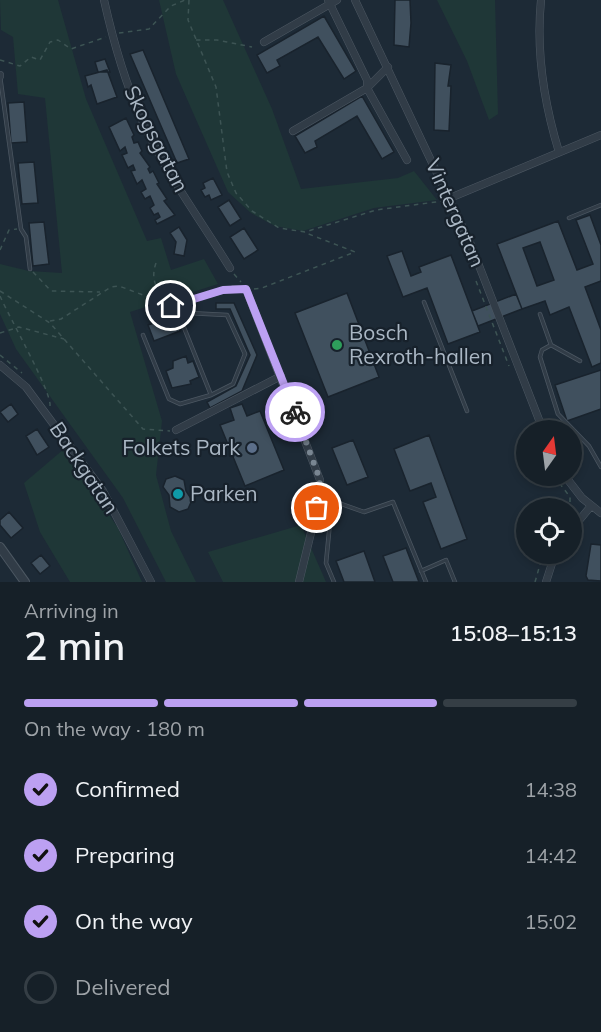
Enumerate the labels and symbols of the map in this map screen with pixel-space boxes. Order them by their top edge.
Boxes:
street label: Skogsgatan [119,81,195,196]
street label: Vintergatan [421,154,491,271]
pin [145,280,196,331]
place label: Bosch Rexroth-hallen [349,319,493,369]
marker: Bosch Rexroth-hallen [330,338,344,352]
courier [265,382,325,442]
street label: Backgatan [45,417,125,518]
north arrow [516,420,582,486]
place label: Folkets Park [122,434,240,460]
marker: Folkets Park [245,441,259,455]
place label: Parken [190,480,258,506]
pin [291,482,342,533]
marker: Parken [171,487,185,501]

